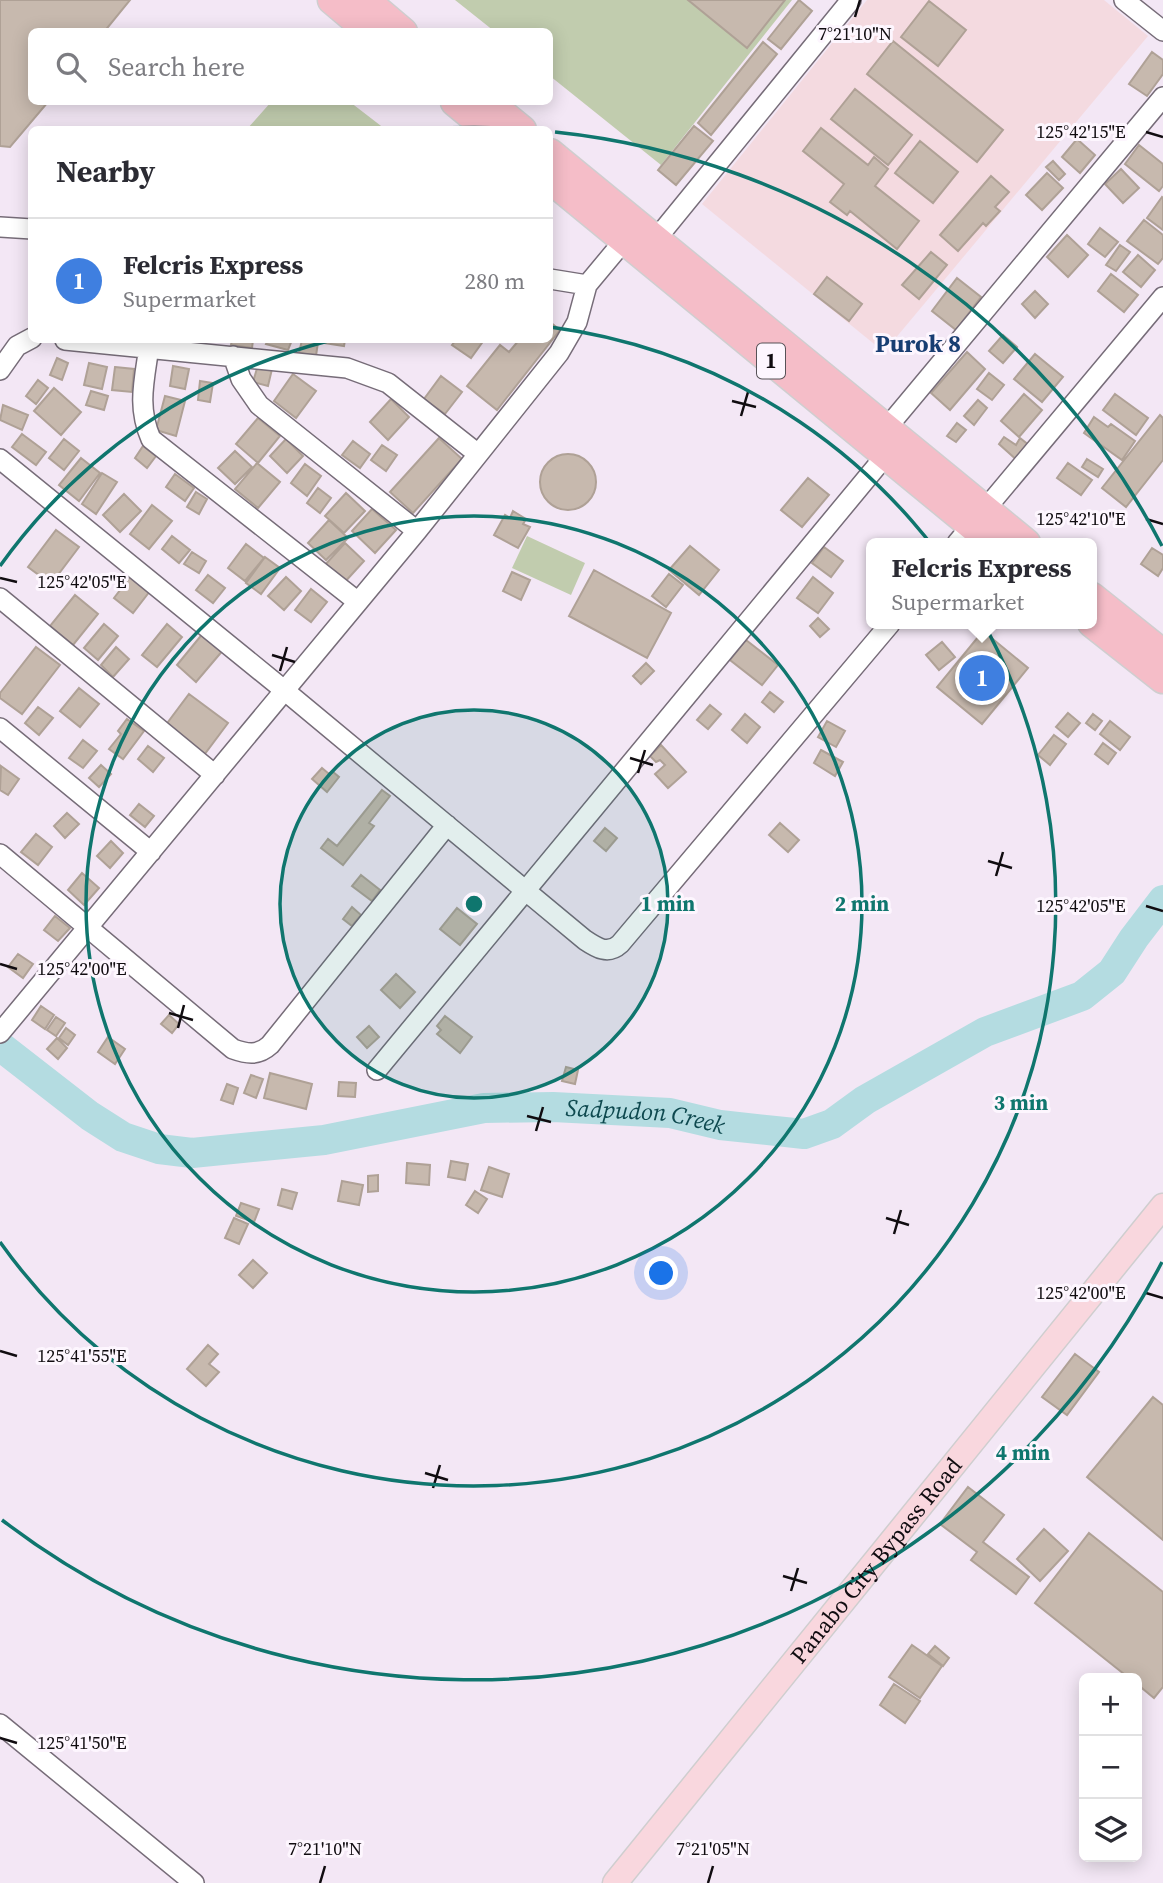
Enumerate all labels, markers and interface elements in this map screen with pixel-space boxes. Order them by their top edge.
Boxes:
text: 7°21'10"N [818,21,892,46]
search box [28,28,553,105]
icon: search [52,48,90,86]
text: Search here [108,49,245,85]
text: 125°42'15"E [1036,119,1126,144]
text: Nearby [56,151,155,192]
text: Felcris Express [123,247,303,283]
text: 1 [73,265,85,297]
text: 280 m [464,265,525,297]
text: Supermarket [123,283,256,315]
district label: Purok 8 [875,327,961,360]
road number: 1 [757,344,785,378]
text: 125°42'10"E [1036,506,1126,531]
popup [866,538,1097,629]
text: Felcris Express [891,550,1072,586]
text: 125°42'05"E [37,569,127,594]
text: Supermarket [891,586,1024,618]
pin: 1 [959,652,1005,704]
text: 1 min [641,889,695,918]
text: 2 min [835,889,889,918]
centre of rings [462,892,486,916]
text: 125°42'05"E [1036,893,1126,918]
text: 125°42'00"E [37,956,127,981]
text: 3 min [994,1088,1048,1117]
water label: Sadpudon Creek [565,1091,729,1142]
your location [644,1256,678,1290]
text: 125°42'00"E [1036,1280,1126,1305]
text: 125°41'55"E [37,1343,127,1368]
text: 4 min [996,1438,1050,1467]
street label: Panabo City Bypass Road [783,1451,969,1670]
map controls [1079,1673,1142,1862]
button: + [1079,1673,1142,1736]
text: 125°41'50"E [37,1730,127,1755]
button: − [1079,1736,1142,1799]
button: layers [1079,1799,1142,1862]
text: 7°21'10"N [288,1836,362,1861]
text: 7°21'05"N [676,1836,750,1861]

